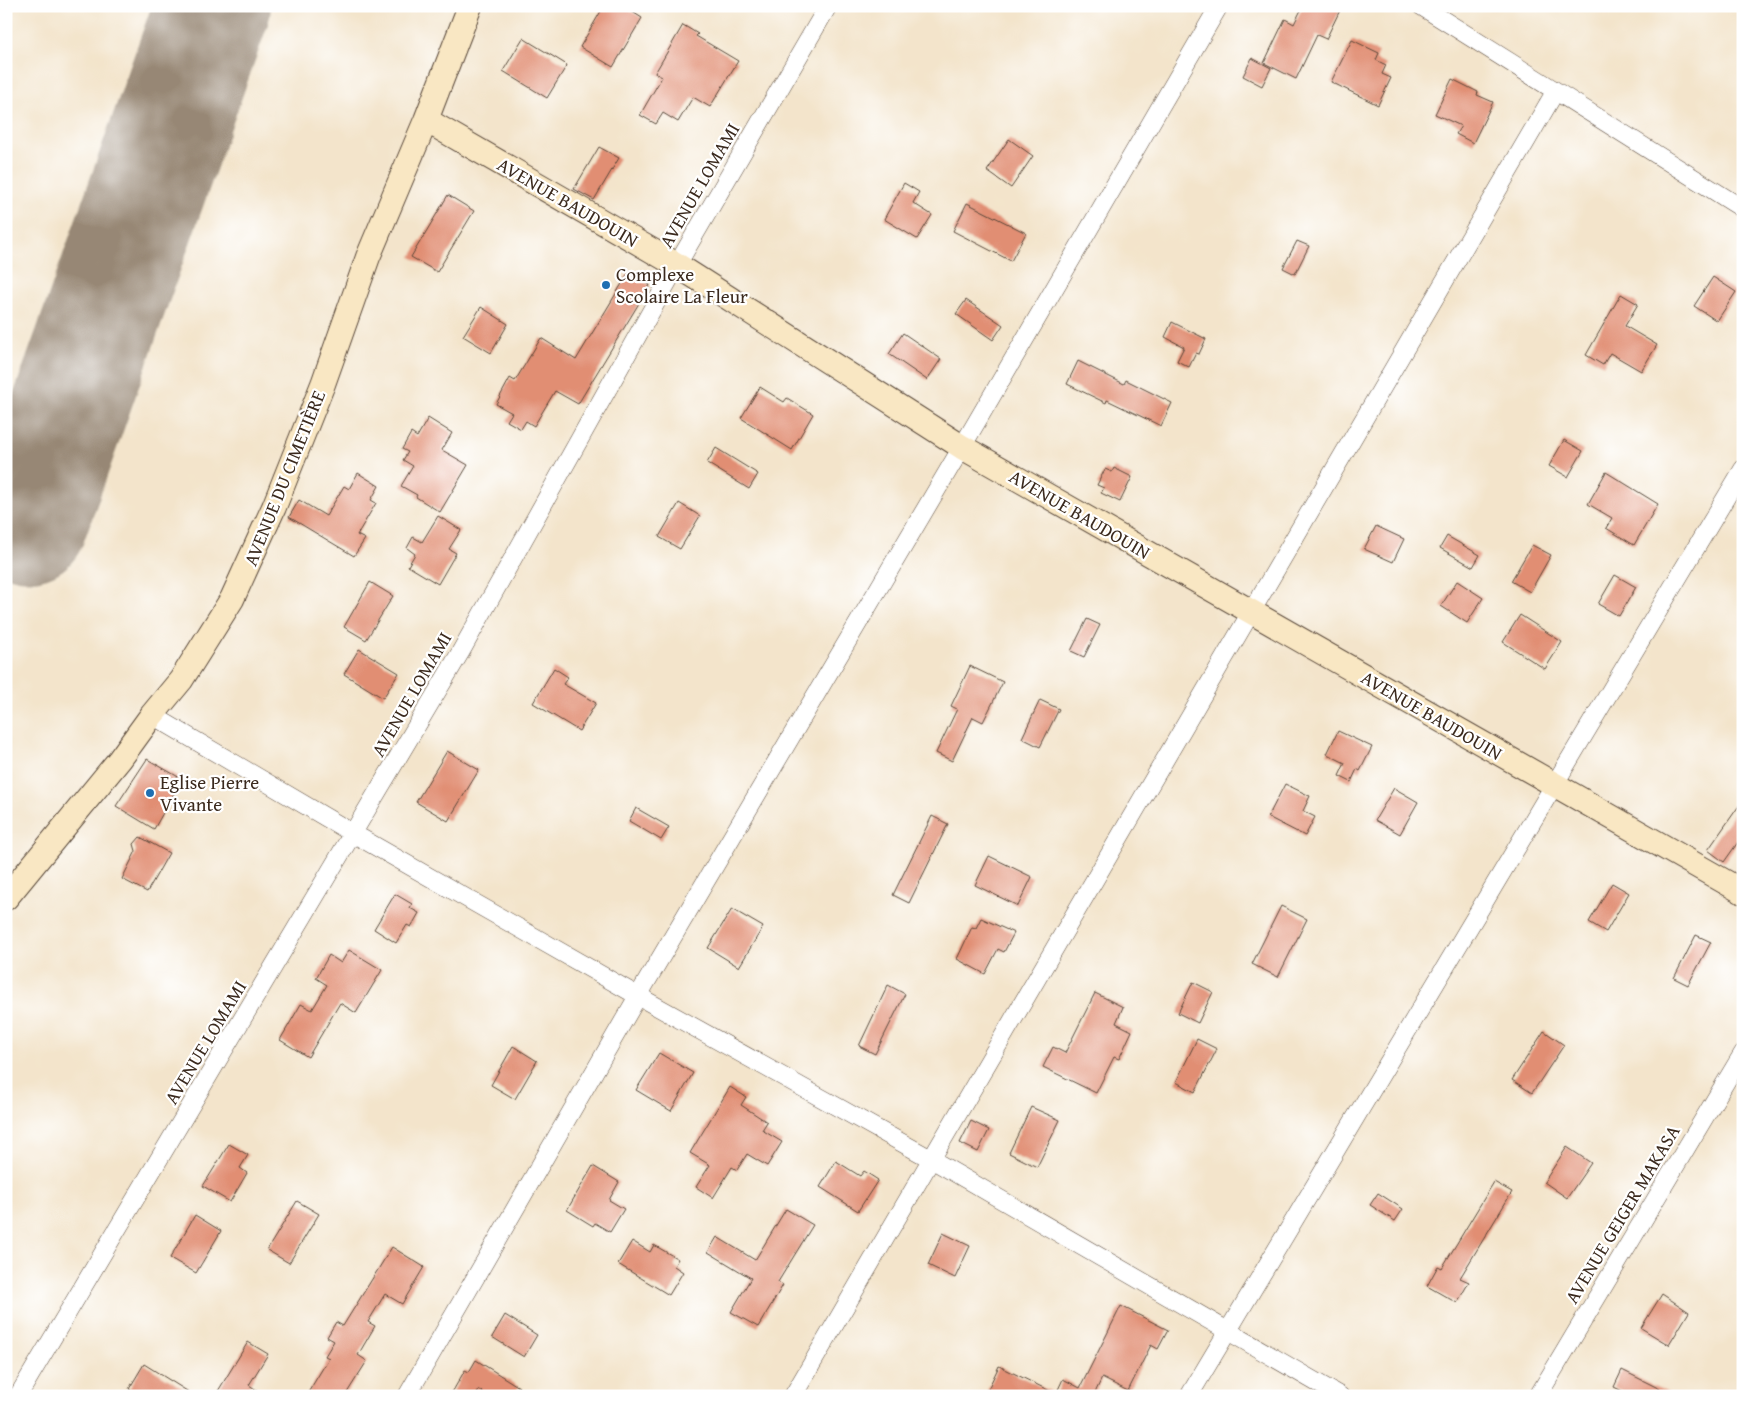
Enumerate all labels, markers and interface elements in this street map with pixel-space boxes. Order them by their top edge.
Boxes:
street label: AVENUE LOMAMI [652,117,746,253]
street label: AVENUE BAUDOUIN [492,150,644,254]
place label: Complexe Scolaire La Fleur [616,260,748,310]
marker: Complexe Scolaire La Fleur [600,279,612,291]
street label: AVENUE DU CIMETIÈRE [236,386,332,570]
street label: AVENUE BAUDOUIN [1004,462,1156,566]
street label: AVENUE LOMAMI [364,626,458,762]
street label: AVENUE BAUDOUIN [1356,663,1508,767]
place label: Eglise Pierre Vivante [160,768,259,818]
marker: Eglise Pierre Vivante [144,787,156,799]
street label: AVENUE LOMAMI [157,975,253,1109]
street label: AVENUE GEIGER MAKASA [1557,1119,1687,1309]

